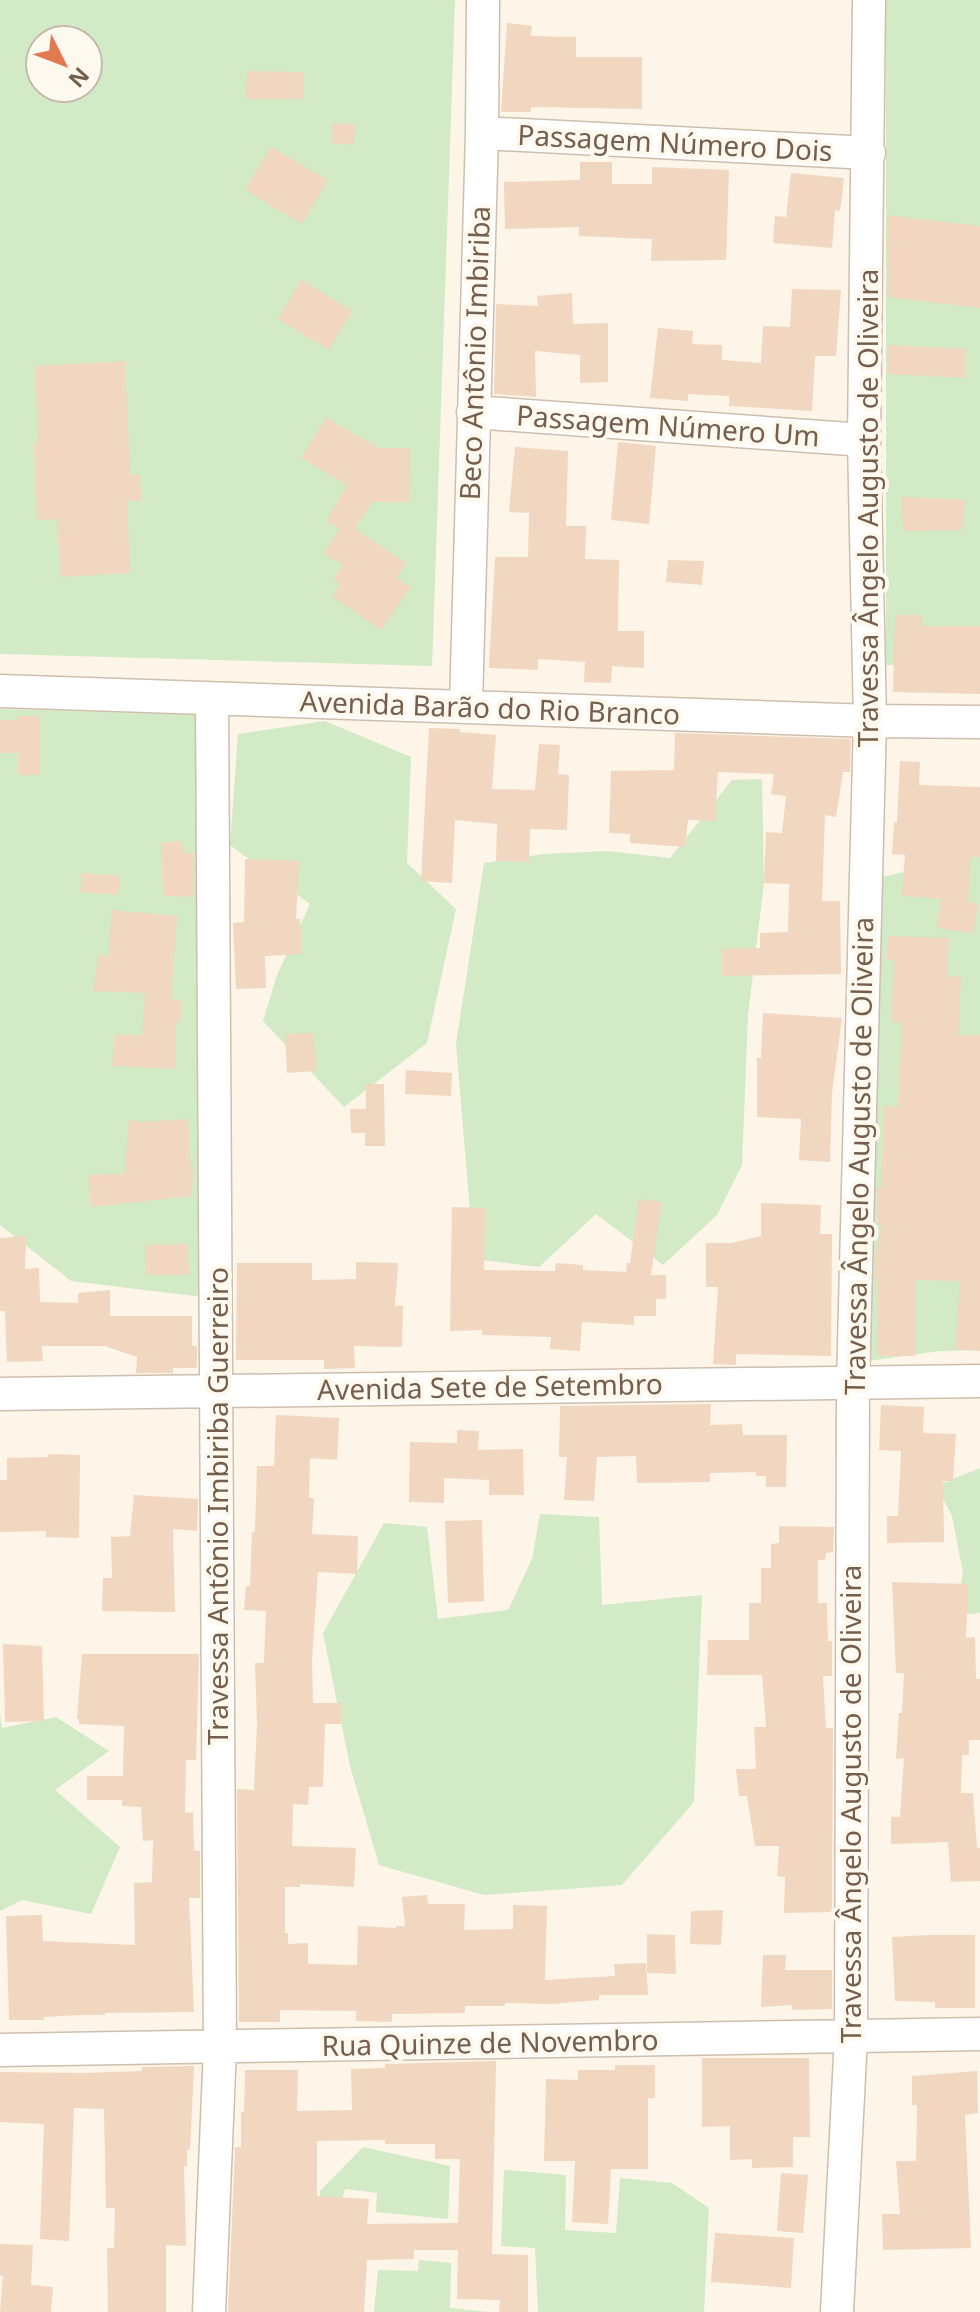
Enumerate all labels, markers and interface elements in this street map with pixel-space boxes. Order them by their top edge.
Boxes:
north arrow [24,24,104,104]
text: N [62,61,97,95]
street label: Passagem Número Dois [517,115,834,169]
street label: Beco Antônio Imbiriba [450,205,498,501]
street label: Travessa Ângelo Augusto de Oliveira [848,269,886,747]
street label: Passagem Número Um [515,395,821,455]
street label: Avenida Barão do Rio Branco [299,681,681,733]
street label: Travessa Ângelo Augusto de Oliveira [835,916,881,1395]
street label: Travessa Antônio Imbiriba Guerreiro [198,1267,236,1745]
street label: Avenida Sete de Setembro [317,1364,663,1408]
street label: Travessa Ângelo Augusto de Oliveira [831,1565,869,2043]
street label: Rua Quinze de Novembro [321,2020,659,2064]

